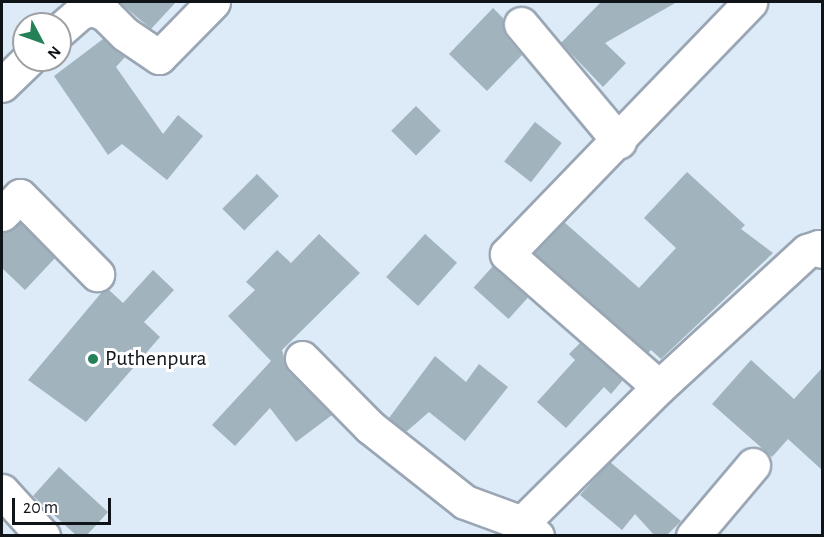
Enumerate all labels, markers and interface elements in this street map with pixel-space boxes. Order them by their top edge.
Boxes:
north arrow [12,12,72,72]
text: N [44,43,64,62]
place label: Puthenpura [105,346,207,372]
marker: Puthenpura [86,352,100,366]
scale bar [15,486,114,524]
text: 20 m [23,499,58,517]

